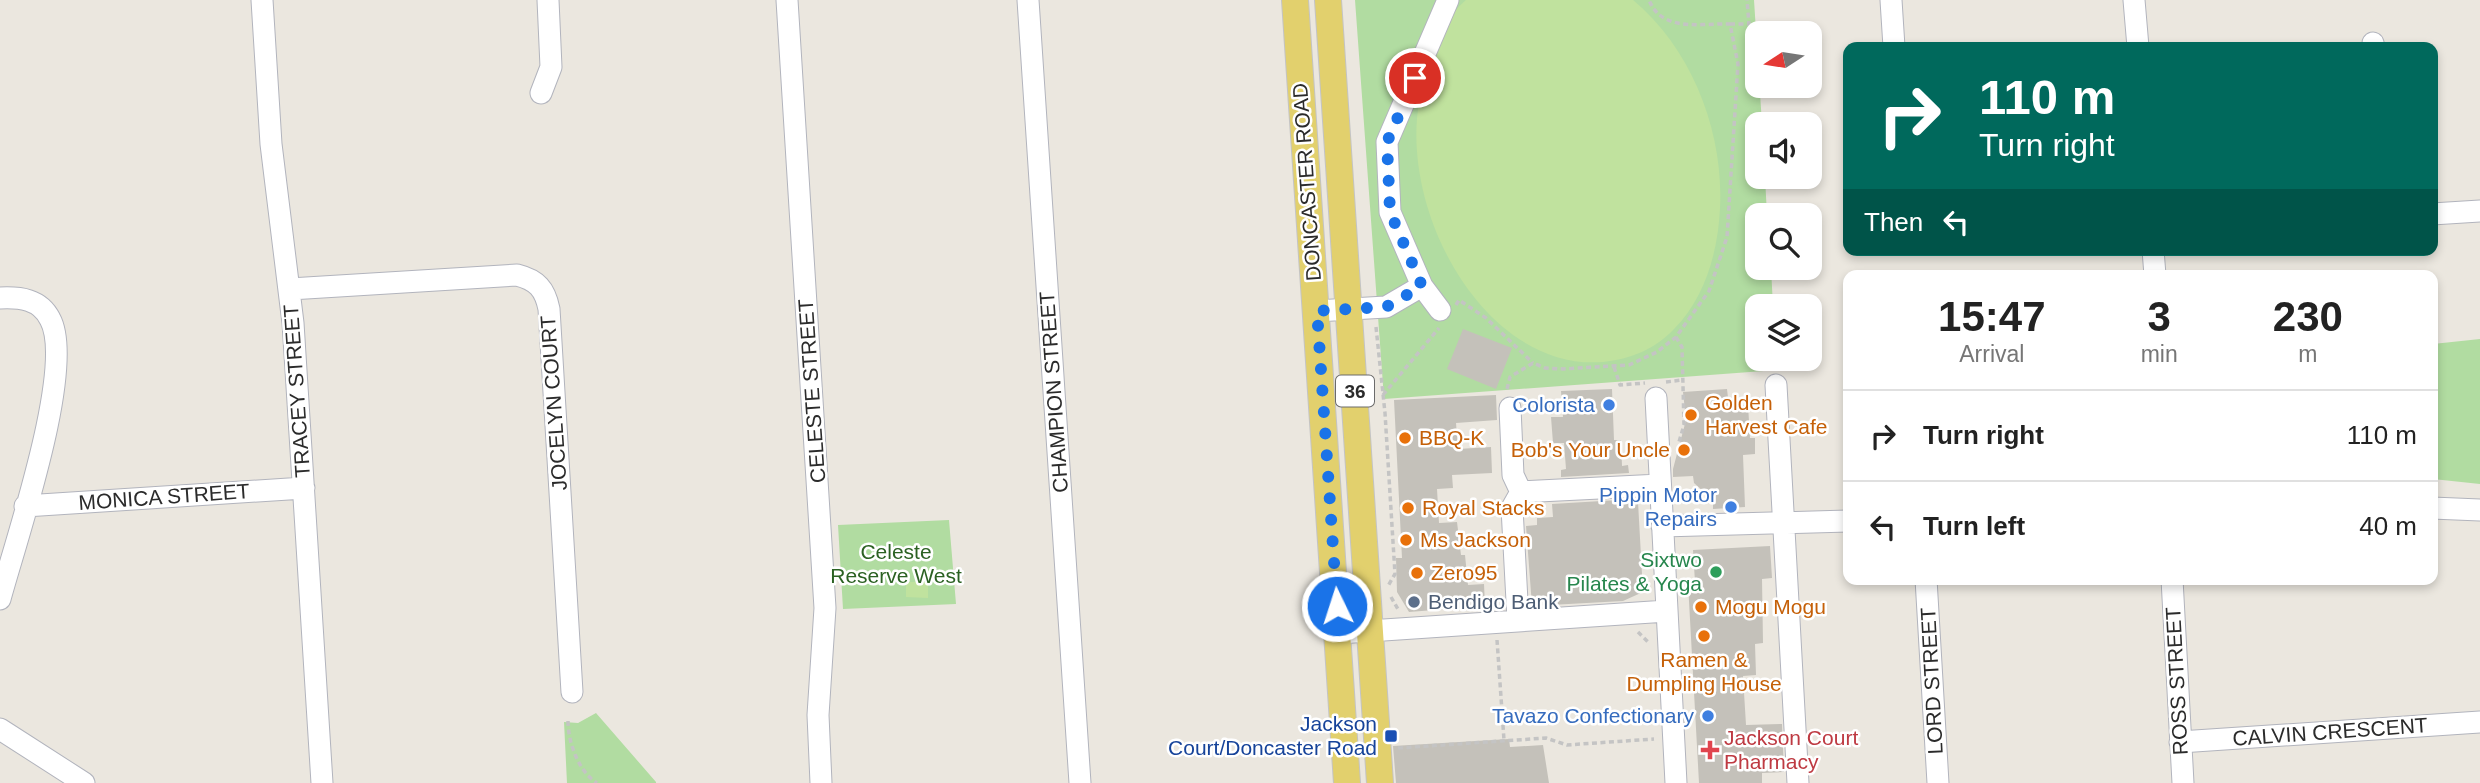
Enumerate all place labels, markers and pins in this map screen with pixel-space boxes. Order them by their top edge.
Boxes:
pin [1385,48,1445,108]
place label: Golden Harvest Cafe [1705,391,1828,438]
place label: Colorista [1512,393,1595,416]
marker: Colorista [1601,397,1617,413]
marker: Golden Harvest Cafe [1683,407,1699,423]
place label: BBQ-K [1419,426,1484,449]
marker: BBQ-K [1397,430,1413,446]
place label: Bob's Your Uncle [1511,438,1670,461]
marker: Bob's Your Uncle [1676,442,1692,458]
place label: Pippin Motor Repairs [1599,483,1717,530]
place label: Royal Stacks [1422,496,1545,519]
marker: Pippin Motor Repairs [1723,499,1739,515]
marker: Royal Stacks [1400,500,1416,516]
place label: Ms Jackson [1420,528,1531,551]
marker: Ms Jackson [1398,532,1414,548]
place label: Sixtwo Pilates & Yoga [1567,548,1702,595]
place label: Zero95 [1431,561,1498,584]
marker: Sixtwo Pilates & Yoga [1708,564,1724,580]
marker: Zero95 [1409,565,1425,581]
place label: Bendigo Bank [1428,590,1559,613]
marker: Bendigo Bank [1406,594,1422,610]
place label: Mogu Mogu [1715,595,1826,618]
marker: Mogu Mogu [1693,599,1709,615]
marker: Ramen & Dumpling House [1696,628,1712,644]
place label: Ramen & Dumpling House [1626,648,1782,695]
place label: Tavazo Confectionary [1492,704,1694,727]
marker: Tavazo Confectionary [1700,708,1716,724]
place label: Jackson Court/Doncaster Road [1168,712,1377,759]
place label: Jackson Court Pharmacy [1724,726,1858,773]
marker: Jackson Court/Doncaster Road [1383,728,1399,744]
marker: Jackson Court Pharmacy [1702,742,1718,758]

